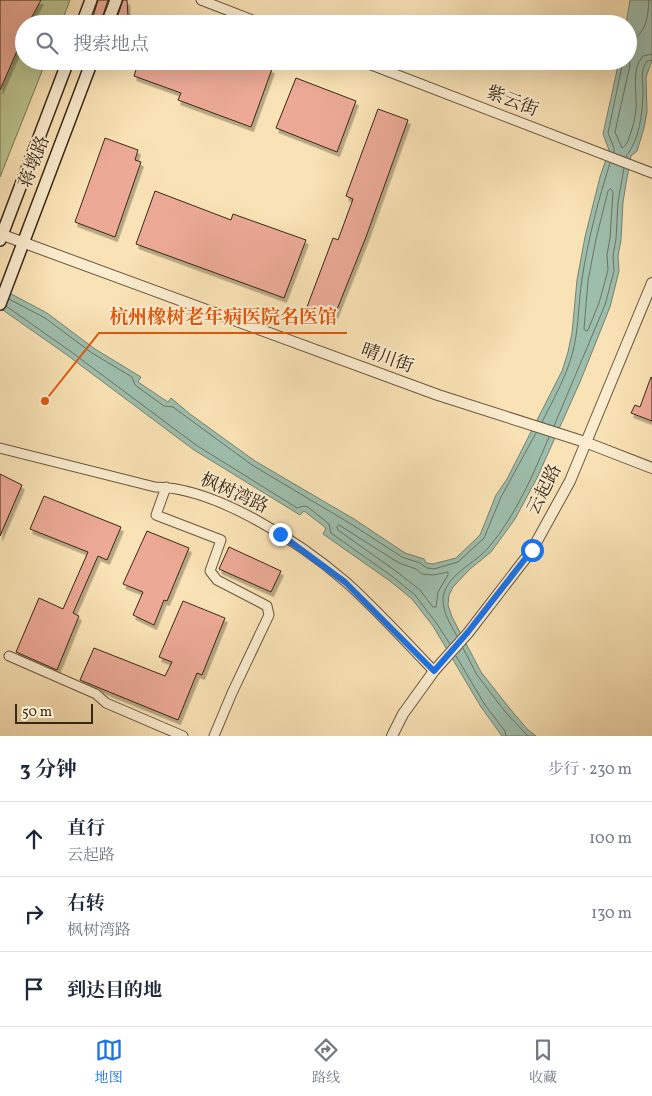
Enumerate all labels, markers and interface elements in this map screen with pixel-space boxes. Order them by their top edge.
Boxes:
search box [15,15,637,70]
icon: search [33,29,61,57]
text: 搜索地点 [73,32,149,58]
street label: 紫云街 [482,81,542,123]
street label: 蒋墩路 [14,132,56,192]
callout: 杭州橡树老年病医院名医馆 [99,299,347,333]
text: 杭州橡树老年病医院名医馆 [109,305,337,331]
street label: 晴川街 [357,338,417,380]
street label: 云起路 [522,460,568,520]
street label: 枫树湾路 [196,468,272,520]
route end [269,523,292,546]
route start [521,539,544,562]
scale bar [15,701,92,724]
text: 50 m [22,703,52,722]
text: 3 分钟 [20,756,77,785]
text: 步行 · 230 m [547,759,632,781]
text: 直行 [67,816,105,842]
icon: ahead [20,825,48,853]
text: 100 m [589,828,632,850]
text: 云起路 [67,845,115,867]
text: 右转 [67,891,105,917]
icon: right [20,900,48,928]
text: 130 m [591,903,632,925]
text: 枫树湾路 [67,920,131,942]
icon: arrive [20,975,48,1003]
text: 到达目的地 [67,978,162,1004]
tab: 地图 [95,1036,123,1088]
tab: 路线 [312,1036,340,1088]
tab: 收藏 [529,1036,557,1088]

